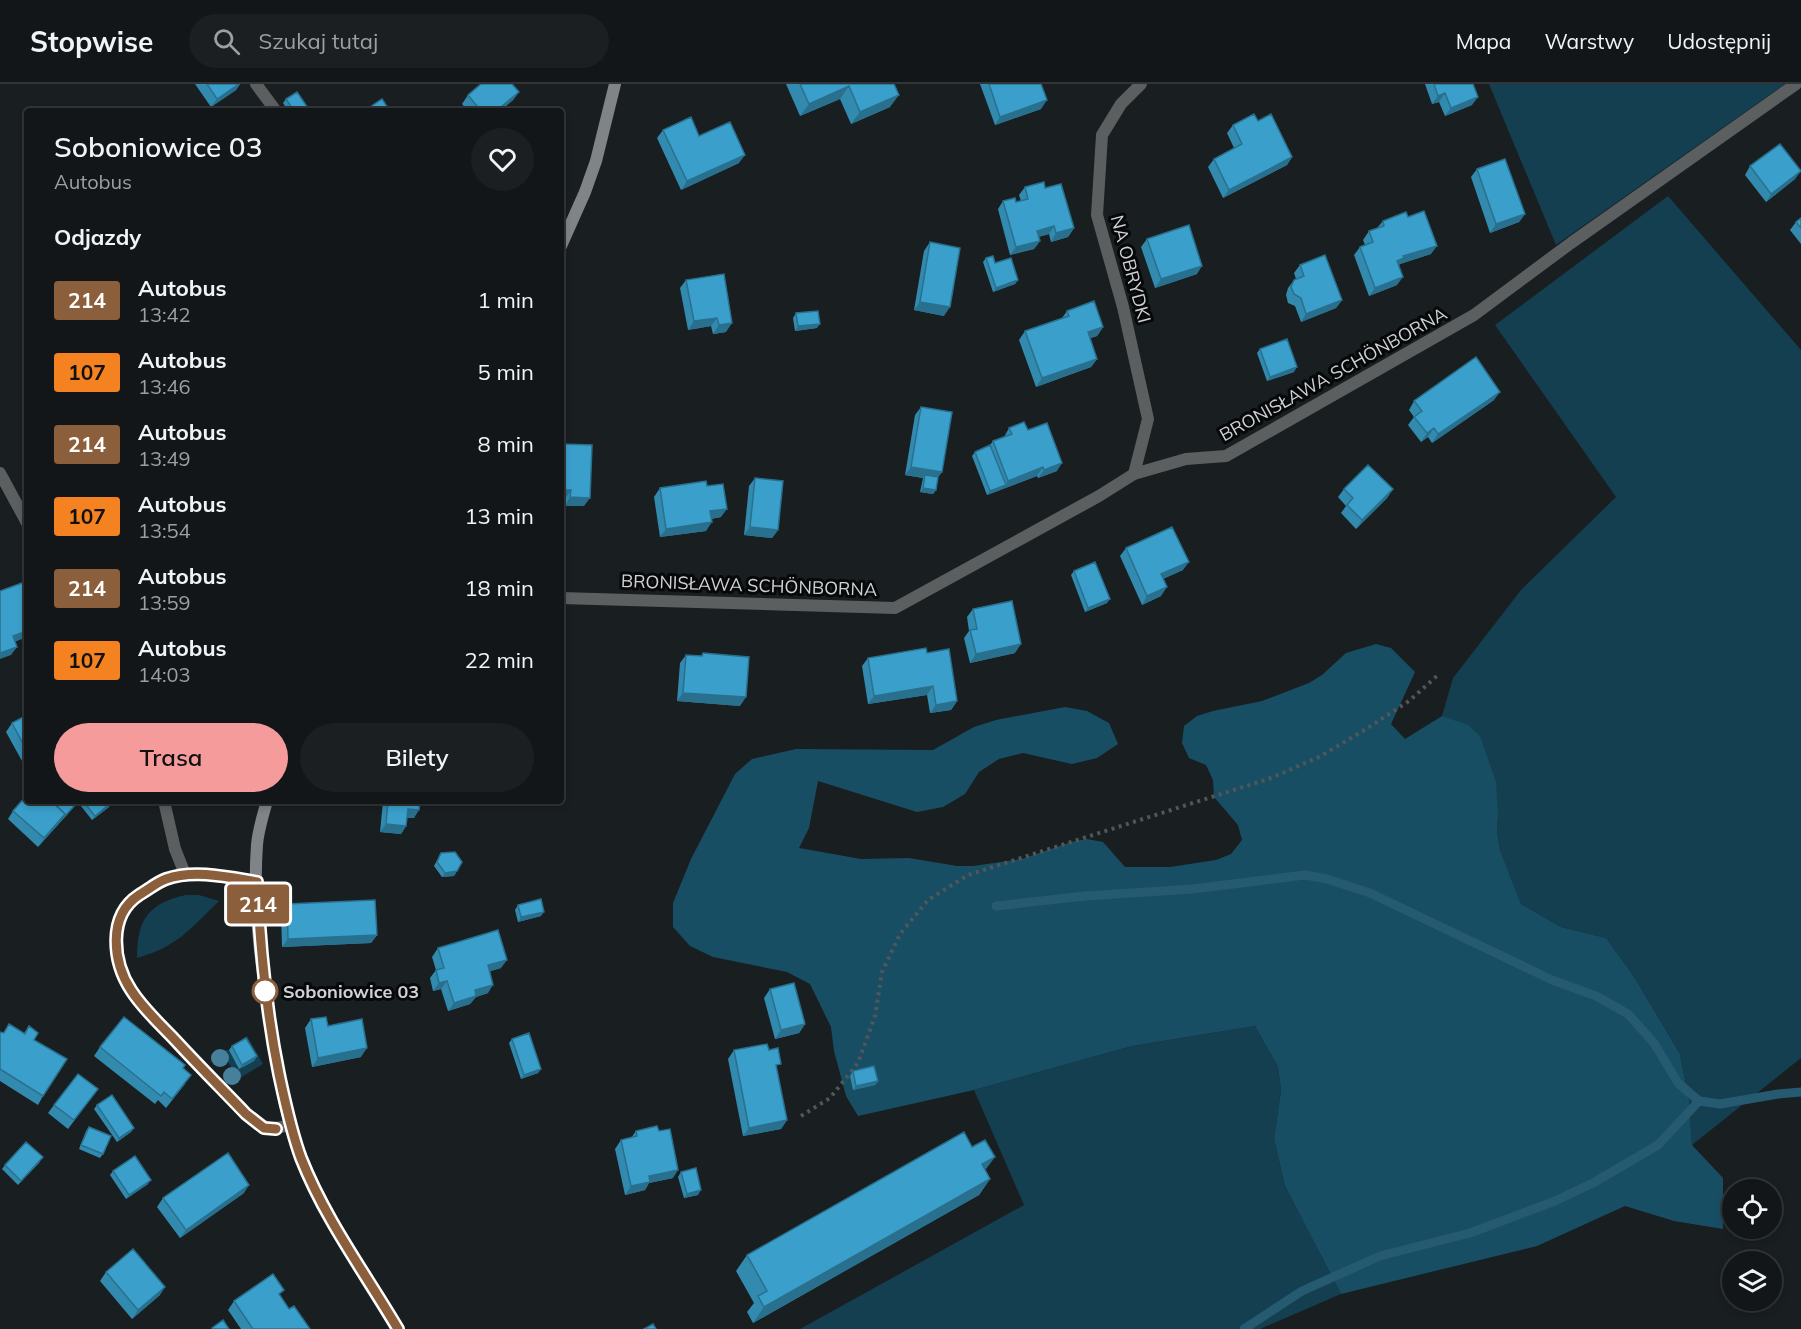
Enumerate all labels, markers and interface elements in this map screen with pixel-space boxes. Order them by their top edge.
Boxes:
search box [189,14,609,68]
text: Stopwise [30,24,153,59]
icon: search [210,25,243,58]
text: Szukaj tutaj [258,27,378,55]
text: Mapa [1456,28,1511,54]
text: Warstwy [1544,28,1634,54]
text: Udostępnij [1667,28,1771,54]
button: heart [471,128,534,191]
text: Soboniowice 03 [54,129,262,164]
text: Autobus [54,169,132,194]
street label: NA OBRYDKI [1106,213,1156,325]
text: Odjazdy [54,223,141,251]
text: Autobus [138,274,227,302]
text: 1 min [478,286,534,314]
text: 214 [68,287,106,313]
text: 13:42 [138,302,191,327]
street label: BRONISŁAWA SCHÖNBORNA [1215,302,1451,446]
text: Autobus [138,346,227,374]
text: 5 min [478,358,534,386]
text: 107 [68,359,106,385]
text: 13:46 [138,374,191,399]
text: Autobus [138,418,227,446]
text: 8 min [478,430,534,458]
text: 214 [68,431,106,457]
text: 13:49 [138,446,191,471]
text: Autobus [138,490,227,518]
text: 13 min [464,502,534,530]
text: 107 [68,503,106,529]
text: 13:54 [138,518,191,543]
text: Autobus [138,562,227,590]
street label: BRONISŁAWA SCHÖNBORNA [620,569,878,601]
text: 18 min [464,574,534,602]
text: 214 [68,575,106,601]
text: 13:59 [138,590,191,615]
text: Autobus [138,634,227,662]
text: 22 min [464,646,534,674]
text: 107 [68,647,106,673]
text: 14:03 [138,662,191,687]
button: Trasa [54,723,288,792]
button: Bilety [300,723,534,792]
line badge: 214 [224,884,292,924]
text: 214 [239,891,277,917]
marker: Soboniowice 03 [252,978,278,1004]
place label: Soboniowice 03 [283,980,419,1003]
map controls [1722,1179,1782,1311]
button: locate [1722,1179,1782,1239]
button: layers [1722,1251,1782,1311]

